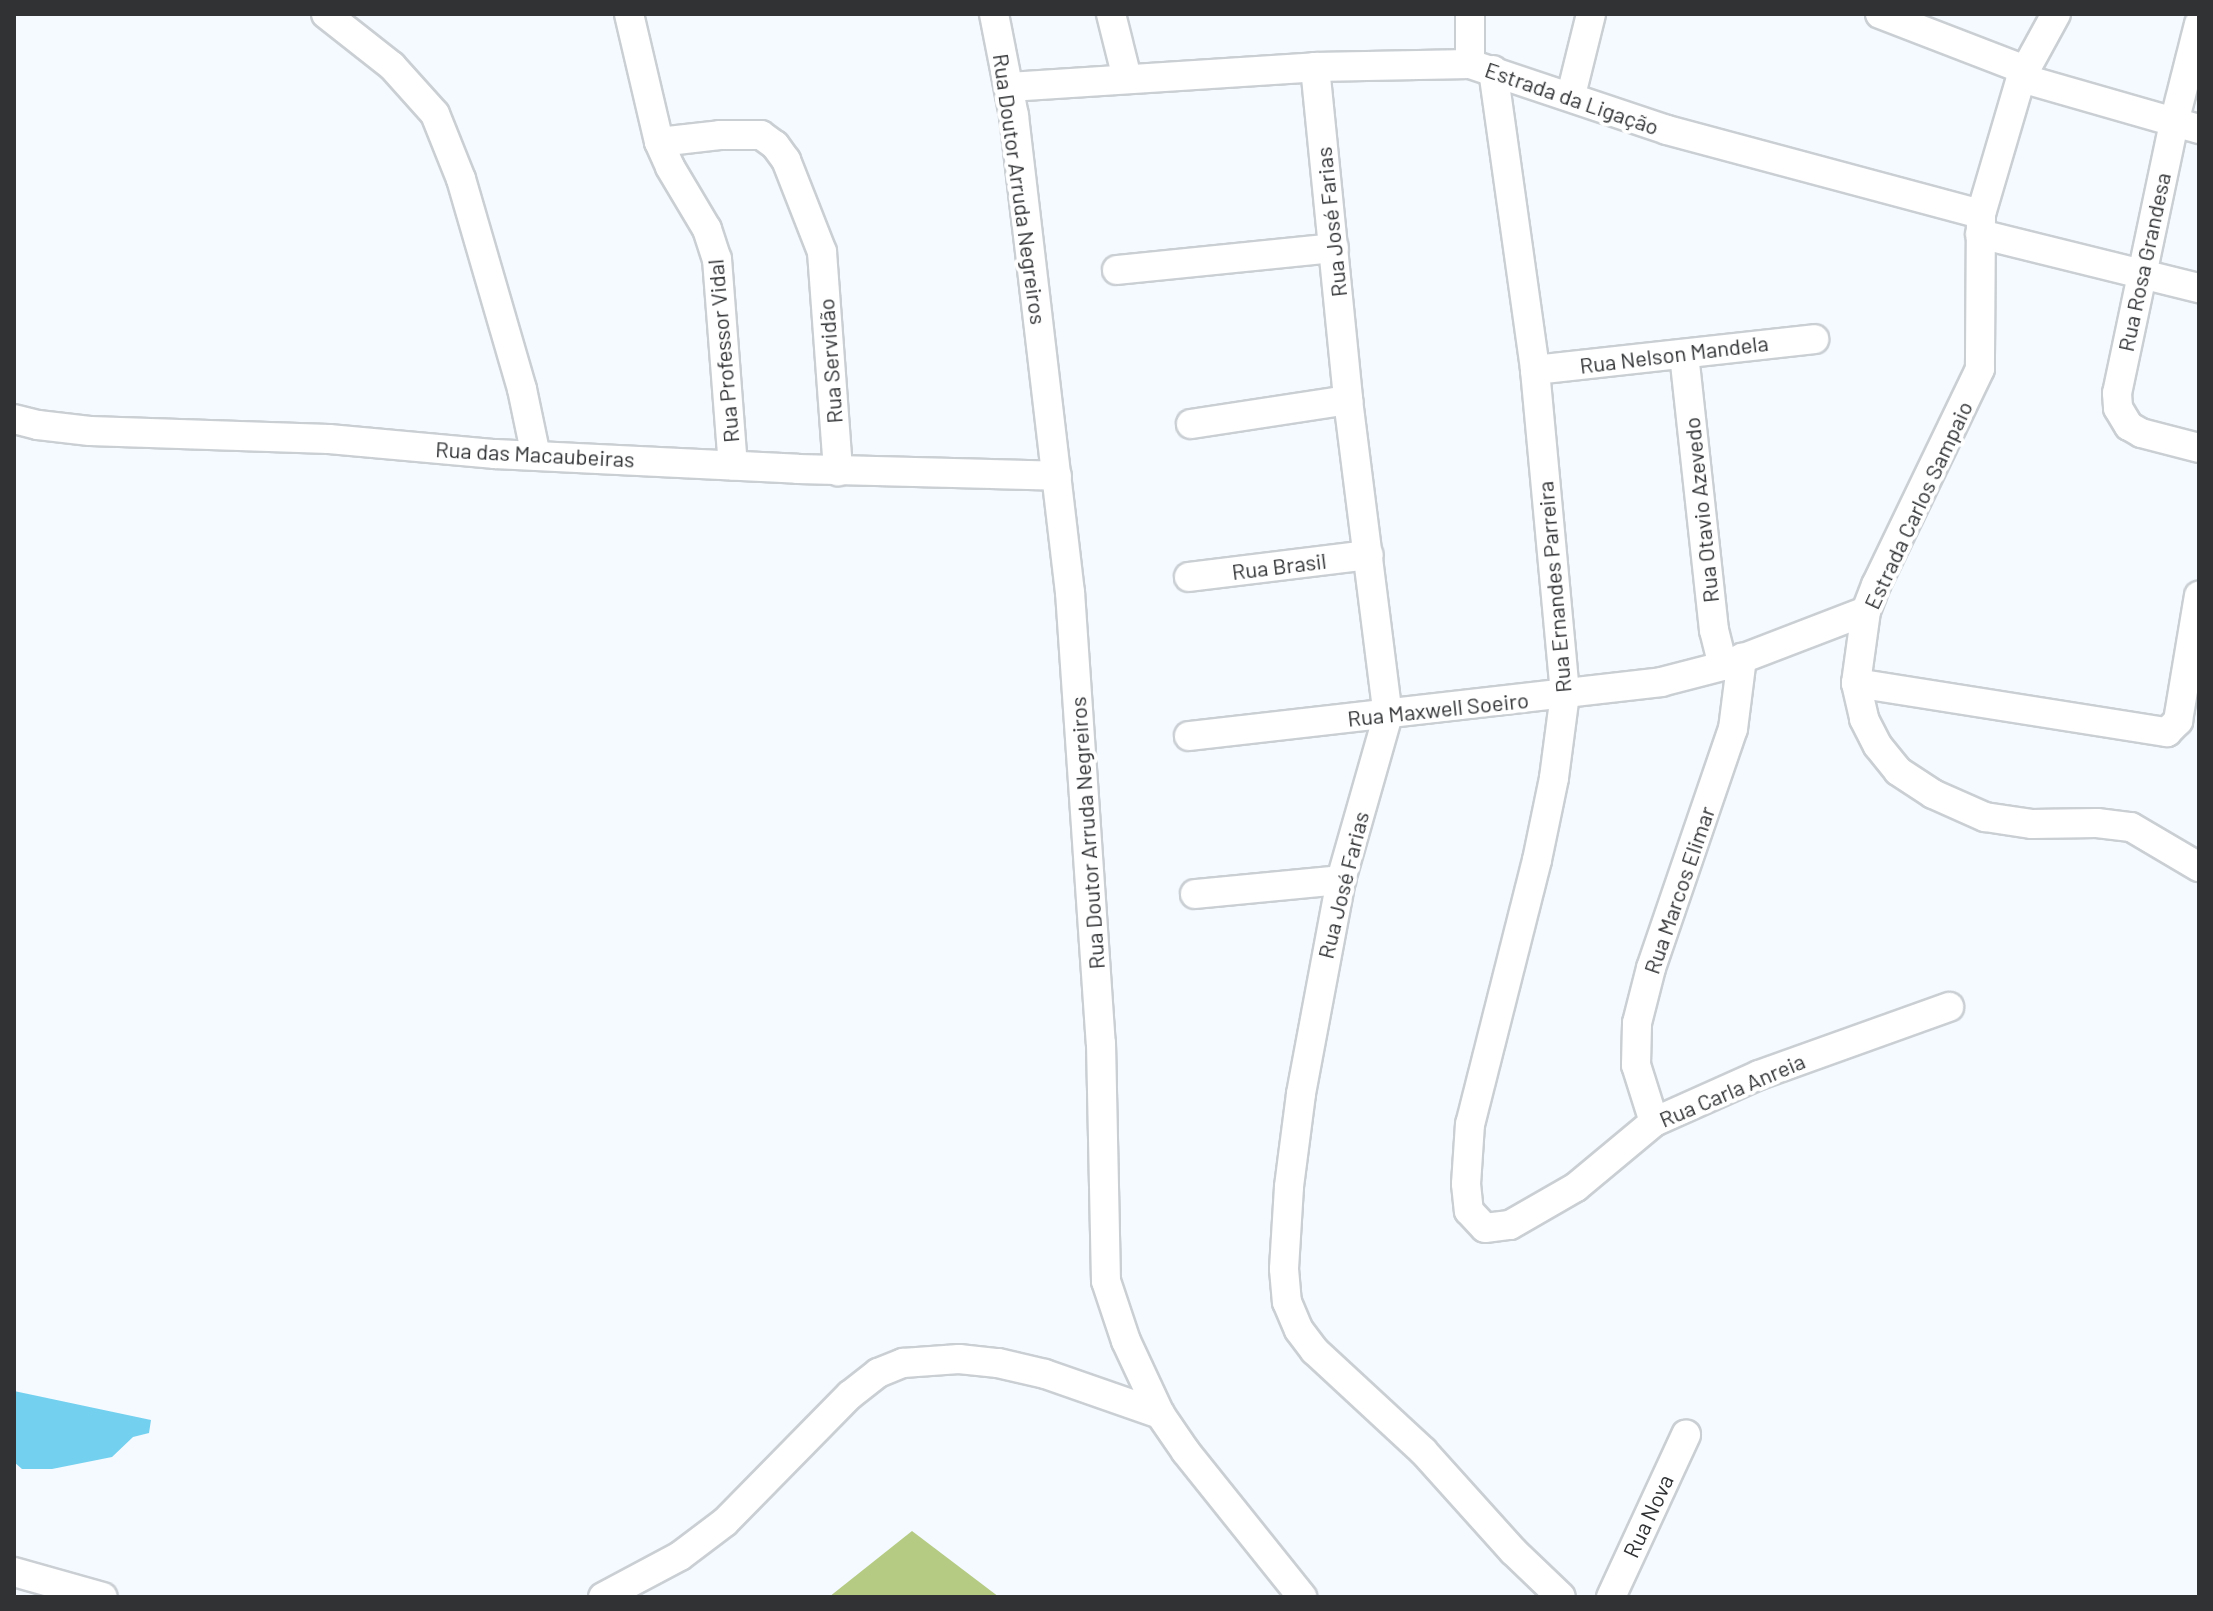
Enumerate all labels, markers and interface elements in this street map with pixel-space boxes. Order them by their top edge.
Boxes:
street label: Rua Doutor Arruda Negreiros [988,52,1052,326]
street label: Estrada da Ligação [1482,56,1662,140]
street label: Rua José Farias [1310,146,1352,298]
street label: Rua Rosa Grandesa [2112,170,2176,354]
street label: Rua Professor Vidal [702,258,744,444]
street label: Rua Servidão [812,298,848,424]
street label: Rua Nelson Mandela [1578,329,1770,379]
street label: Estrada Carlos Sampaio [1858,397,1978,613]
street label: Rua Otavio Azevedo [1678,416,1724,604]
street label: Rua das Macaubeiras [435,436,635,472]
street label: Rua Ernandes Parreira [1532,480,1576,694]
street label: Rua Brasil [1230,547,1328,585]
street label: Rua Maxwell Soeiro [1346,686,1530,732]
street label: Rua Doutor Arruda Negreiros [1064,696,1110,970]
street label: Rua Marcos Elimar [1638,803,1720,977]
street label: Rua José Farias [1312,809,1374,961]
street label: Rua Carla Anreia [1655,1047,1809,1133]
street label: Rua Nova [1617,1470,1679,1562]

